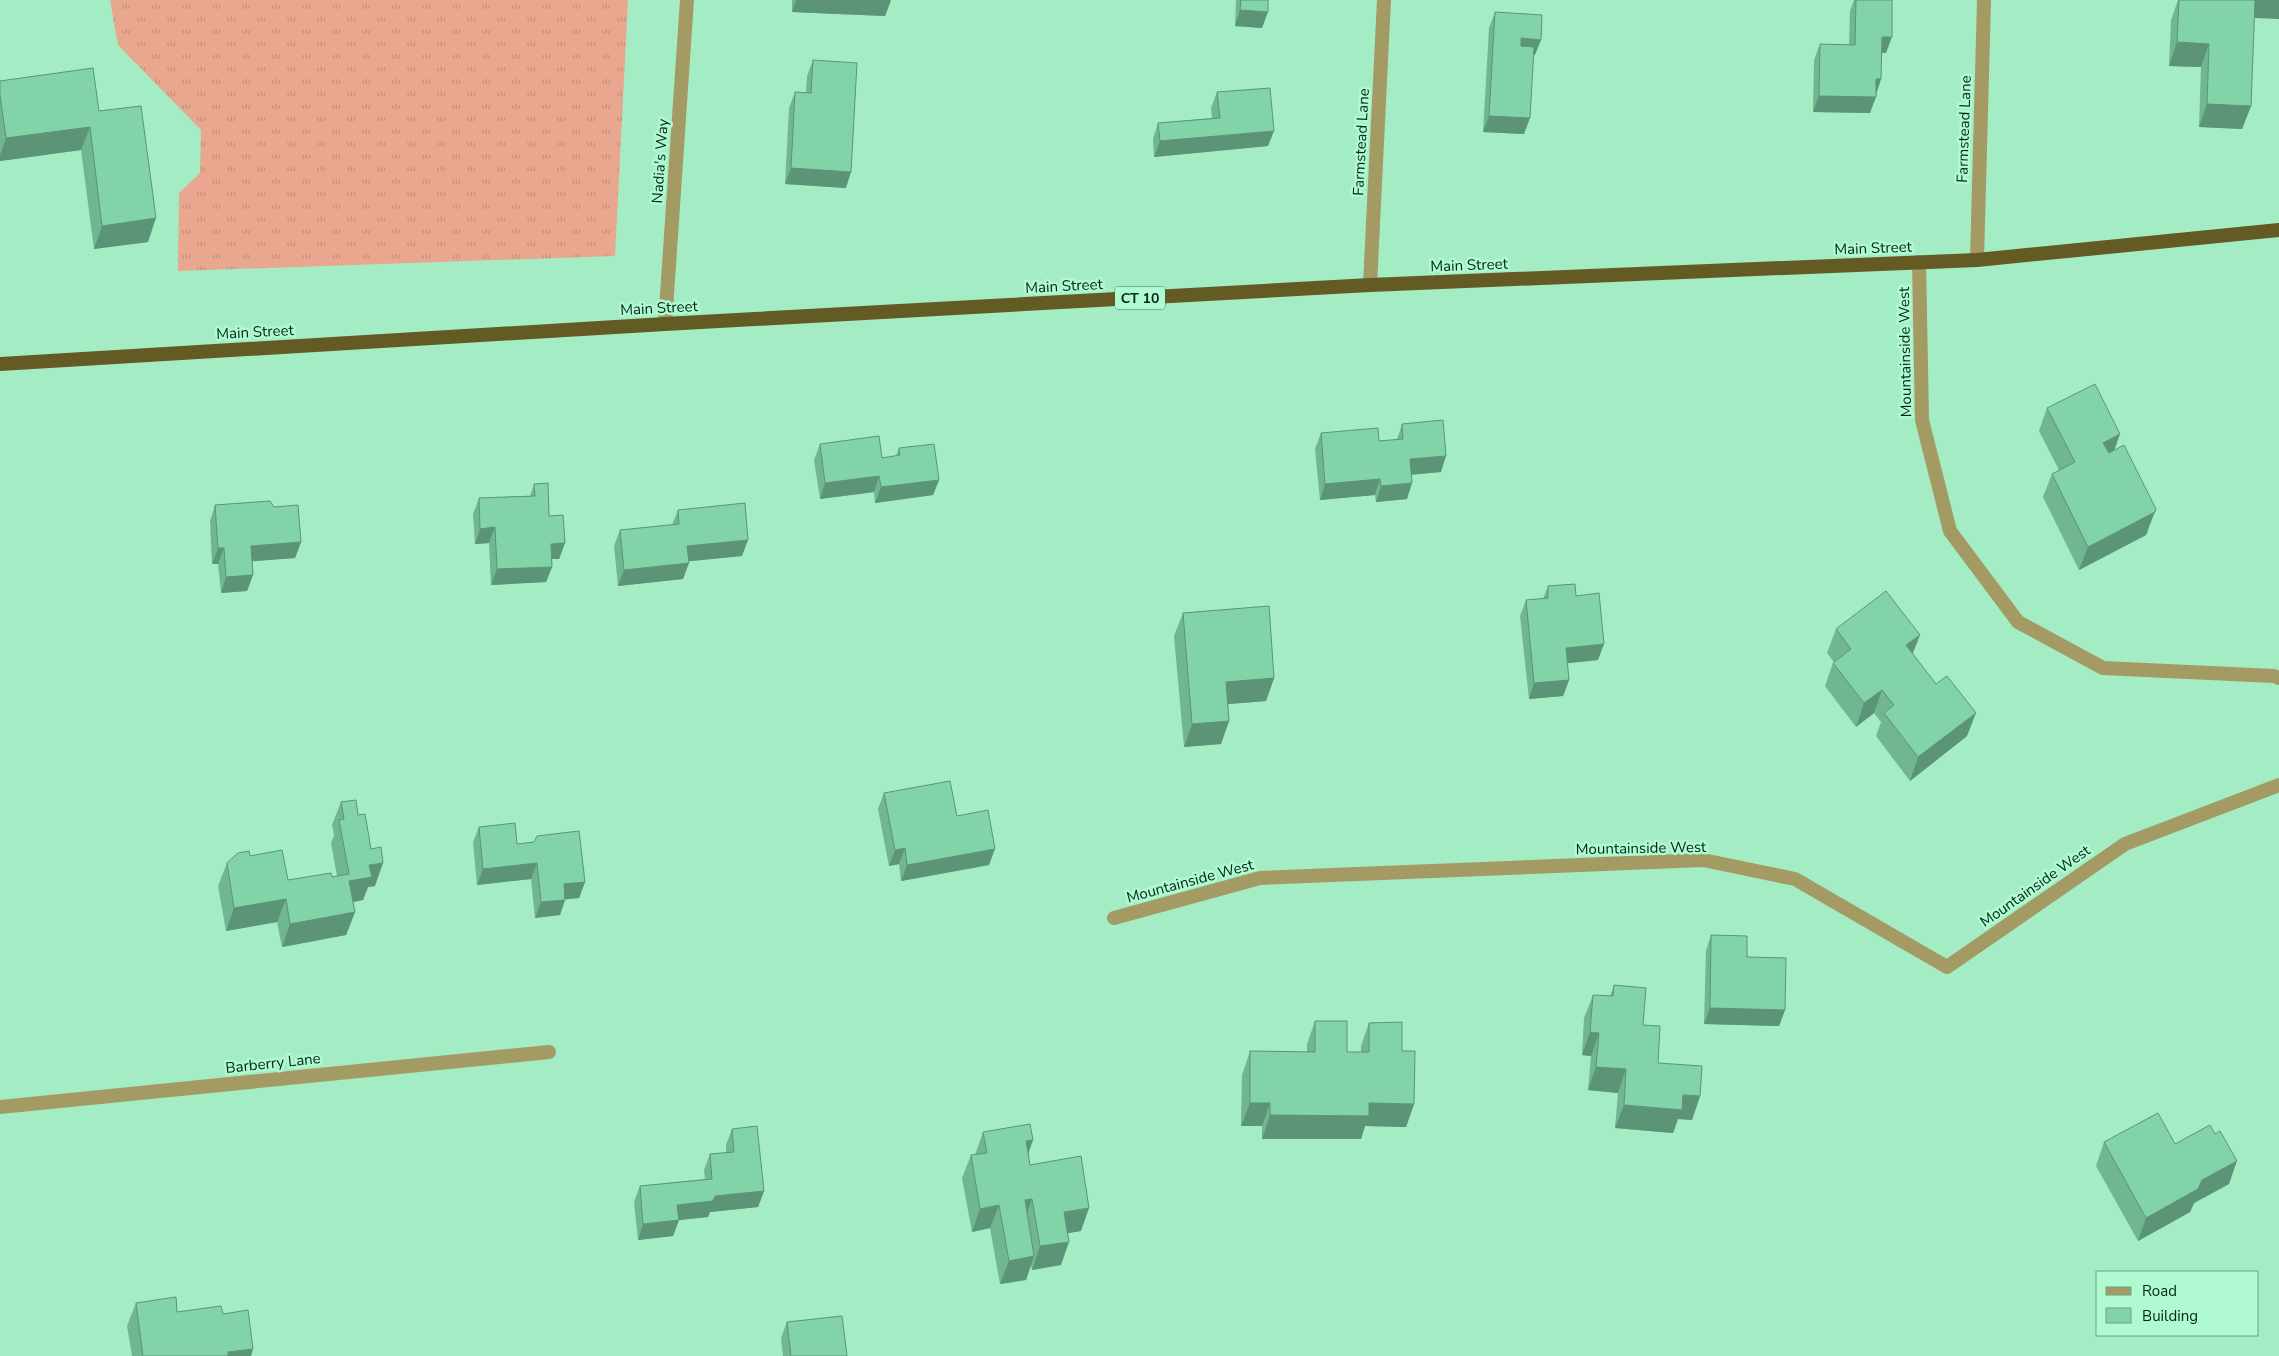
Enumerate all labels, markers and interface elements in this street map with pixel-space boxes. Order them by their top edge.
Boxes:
street label: Farmstead Lane [1952,75,1976,183]
street label: Farmstead Lane [1348,88,1374,196]
street label: Nadia's Way [647,118,673,204]
street label: Main Street [1834,237,1913,259]
street label: Main Street [1430,254,1509,276]
street label: Main Street [1025,274,1104,298]
road number: CT 10 [1115,286,1165,310]
street label: Mountainside West [1894,286,1916,417]
street label: Main Street [620,296,699,320]
street label: Main Street [216,320,295,344]
street label: Mountainside West [1576,837,1707,859]
street label: Mountainside West [1976,840,2095,932]
street label: Mountainside West [1124,854,1256,908]
street label: Barberry Lane [224,1048,322,1078]
legend [2096,1271,2259,1336]
text: Road [2142,1281,2177,1301]
text: Building [2142,1306,2198,1326]

